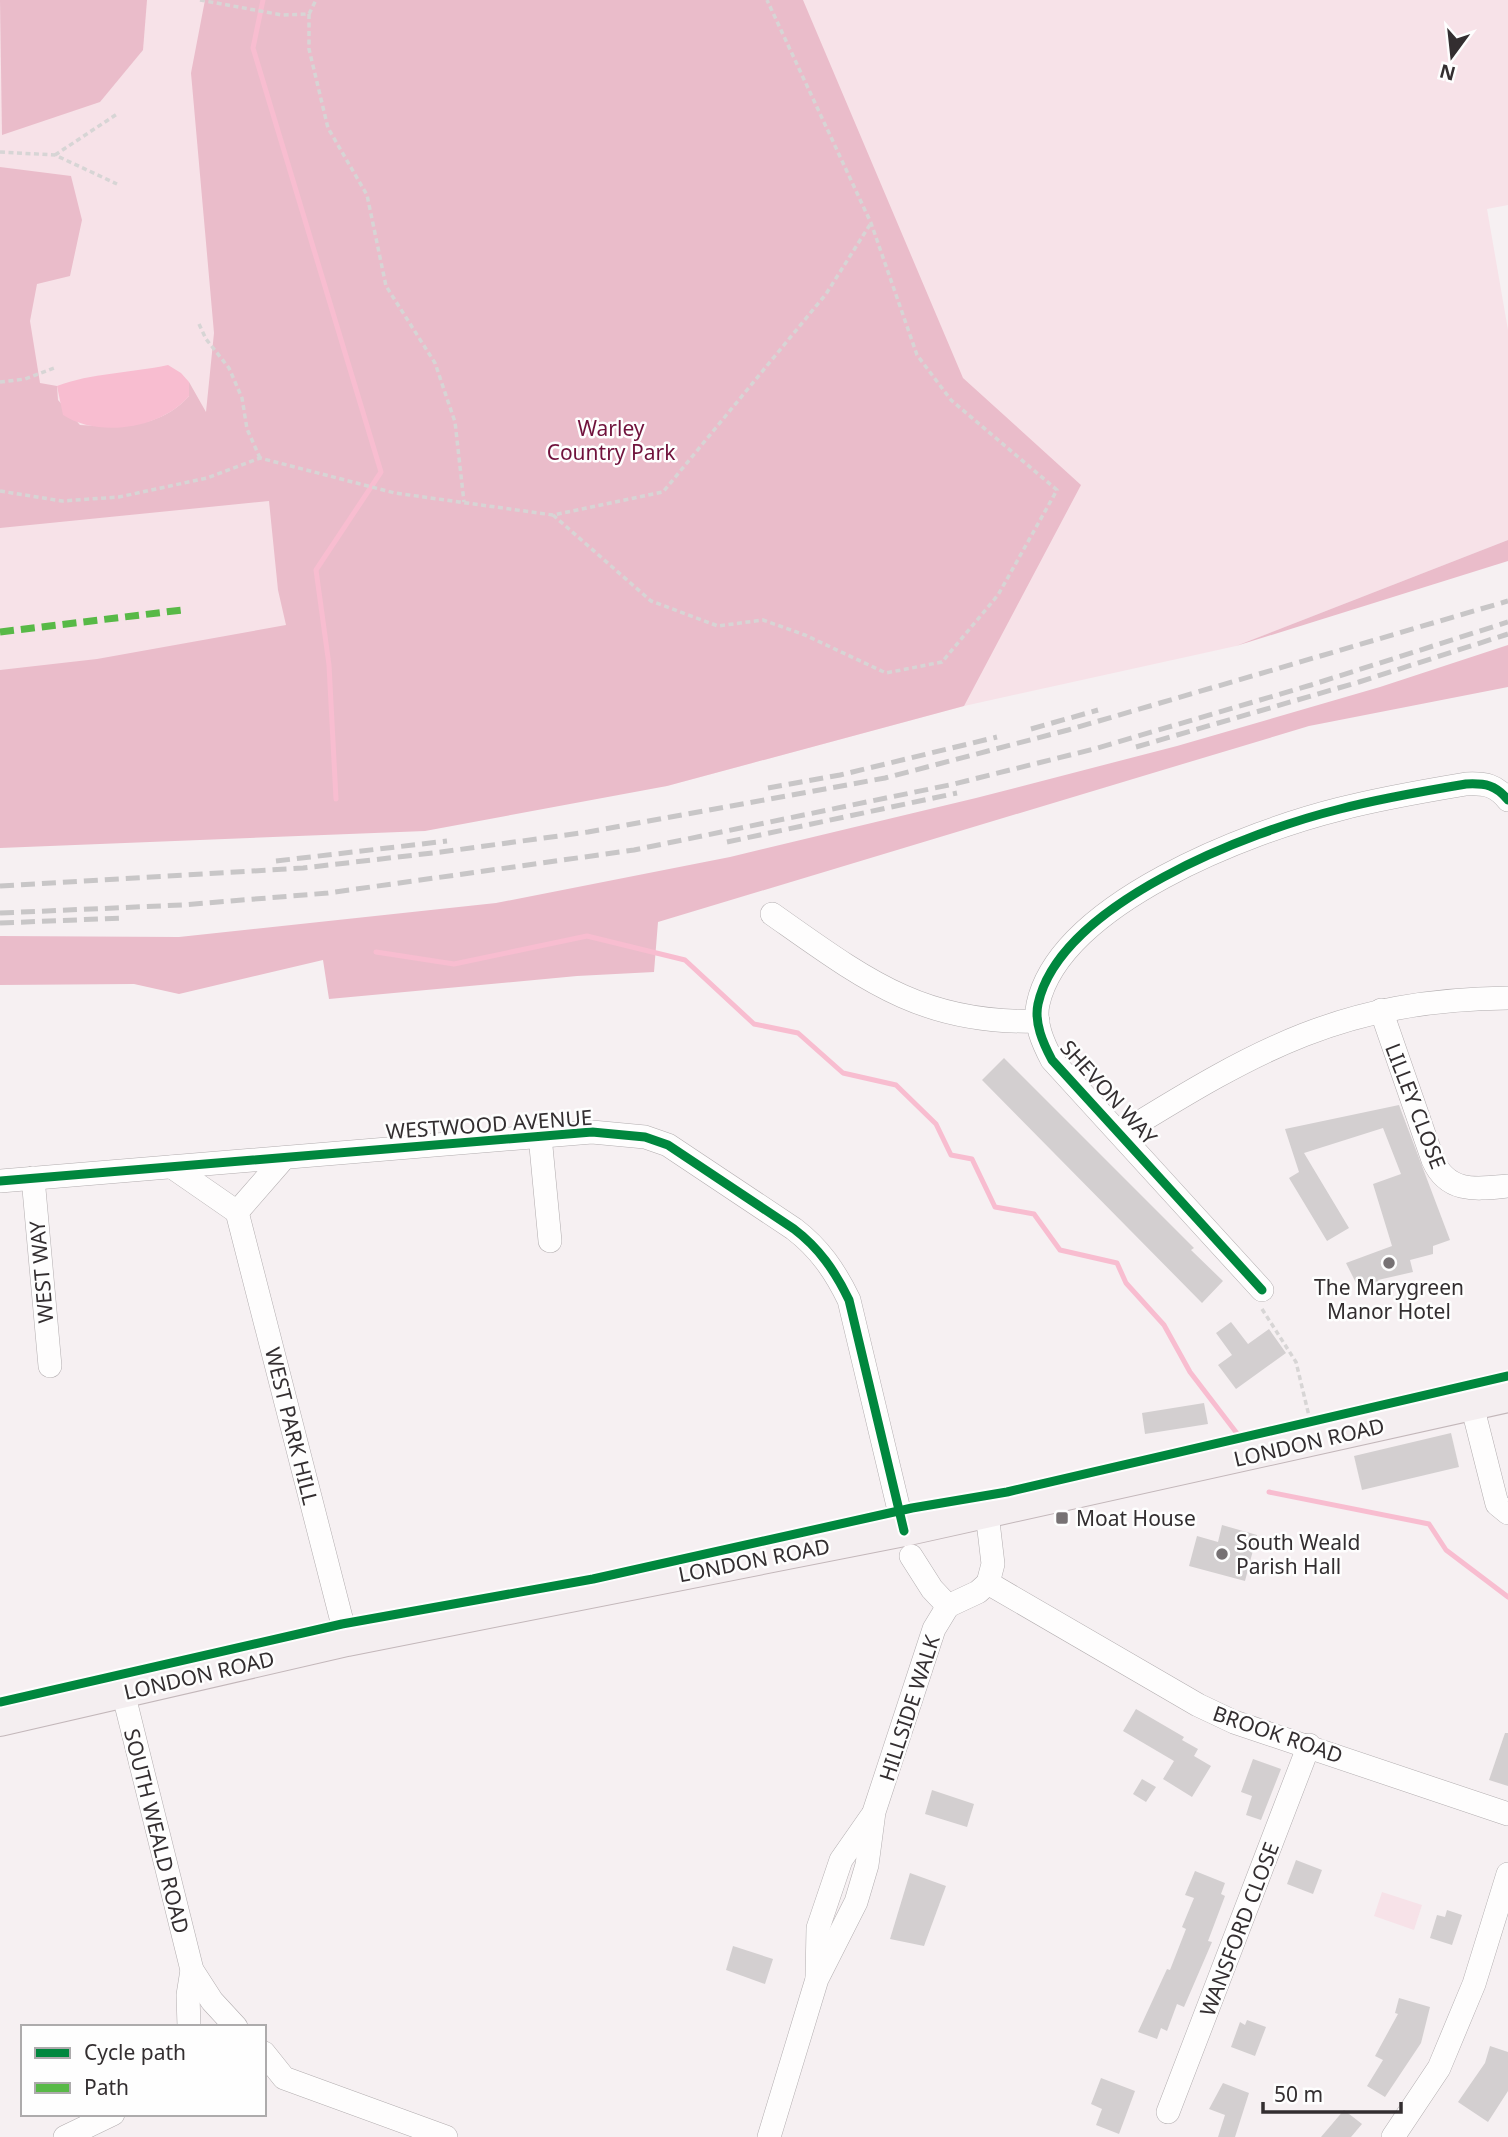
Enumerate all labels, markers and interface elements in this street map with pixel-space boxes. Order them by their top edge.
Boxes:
north arrow [1417,21,1487,91]
text: N [1437,58,1458,87]
park label: Warley Country Park [547,414,676,466]
street label: SHEVON WAY [1055,1034,1164,1150]
street label: LILLEY CLOSE [1379,1039,1453,1173]
street label: WESTWOOD AVENUE [385,1103,593,1145]
street label: WEST WAY [23,1220,59,1324]
marker: The Marygreen Manor Hotel [1381,1255,1397,1271]
place label: The Marygreen Manor Hotel [1314,1273,1464,1325]
street label: WEST PARK HILL [259,1344,325,1508]
street label: LONDON ROAD [1231,1411,1387,1473]
place label: Moat House [1076,1504,1196,1532]
marker: Moat House [1054,1510,1070,1526]
place label: South Weald Parish Hall [1236,1528,1360,1580]
street label: LONDON ROAD [676,1532,832,1588]
marker: South Weald Parish Hall [1214,1546,1230,1562]
street label: HILLSIDE WALK [872,1631,946,1785]
street label: LONDON ROAD [121,1644,277,1706]
street label: BROOK ROAD [1209,1699,1347,1769]
street label: SOUTH WEALD ROAD [118,1726,196,1936]
street label: WANSFORD CLOSE [1193,1838,1285,2020]
legend [21,2025,266,2116]
text: Cycle path [84,2038,186,2066]
scale bar [1263,2070,1401,2114]
text: Path [84,2073,129,2101]
text: 50 m [1274,2080,1323,2108]

